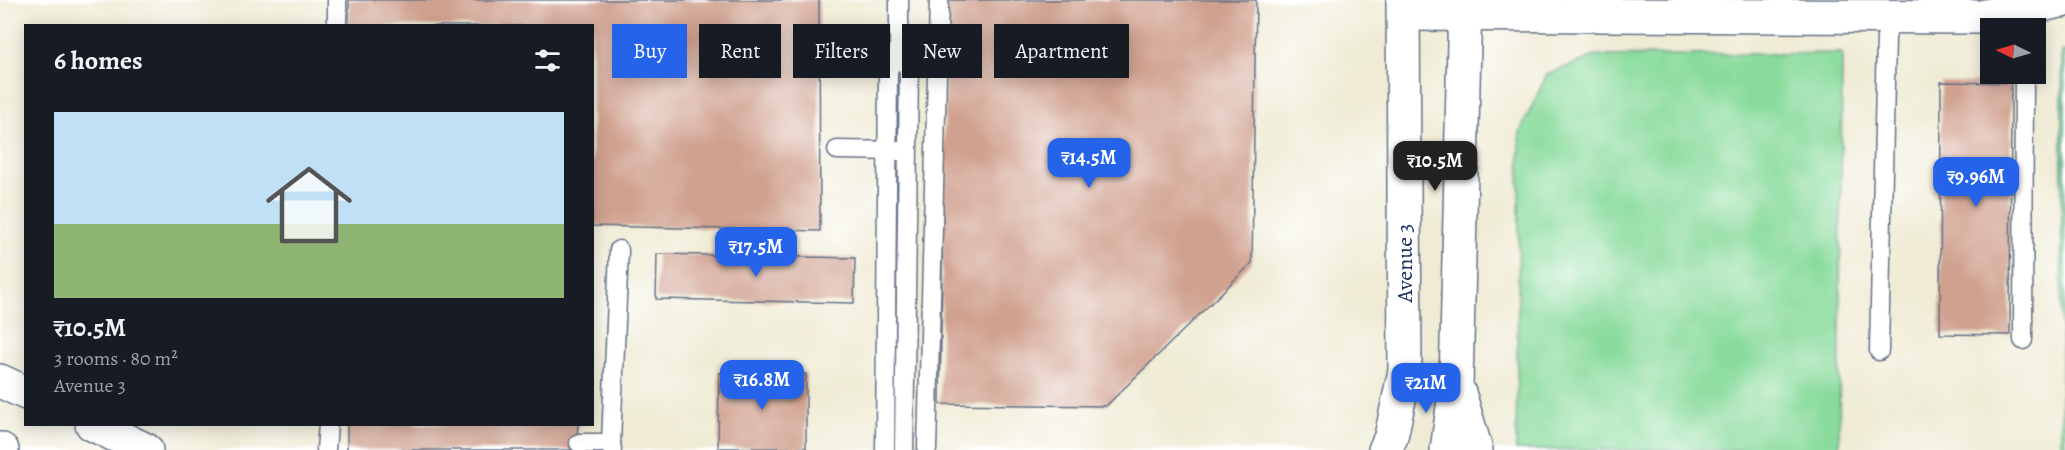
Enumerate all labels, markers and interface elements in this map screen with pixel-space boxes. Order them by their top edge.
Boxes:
north arrow [1980,18,2046,84]
map controls [1980,18,2046,84]
chip: Buy [612,24,687,78]
chip: Rent [699,24,781,78]
chip: Filters [793,24,890,78]
chip: New [902,24,982,78]
chip: Apartment [994,24,1129,78]
text: 6 homes [54,43,143,78]
icon: filters [531,44,564,77]
pin: ₹14.5M [1040,138,1138,189]
pin: ₹10.5M [1386,141,1484,192]
text: ₹14.5M [1062,144,1116,171]
text: ₹10.5M [1407,147,1463,174]
icon: home [255,151,363,259]
pin: ₹9.96M [1927,157,2025,208]
text: ₹9.96M [1947,163,2005,190]
street label: Avenue 3 [1390,223,1420,304]
pin: ₹17.5M [707,227,805,278]
text: ₹17.5M [729,233,783,260]
text: ₹10.5M [54,310,126,345]
text: 3 rooms · 80 m² [54,345,178,372]
pin: ₹16.8M [713,360,811,411]
pin: ₹21M [1390,363,1462,414]
text: ₹16.8M [734,366,790,393]
text: ₹21M [1405,369,1447,396]
text: Avenue 3 [54,372,126,399]

